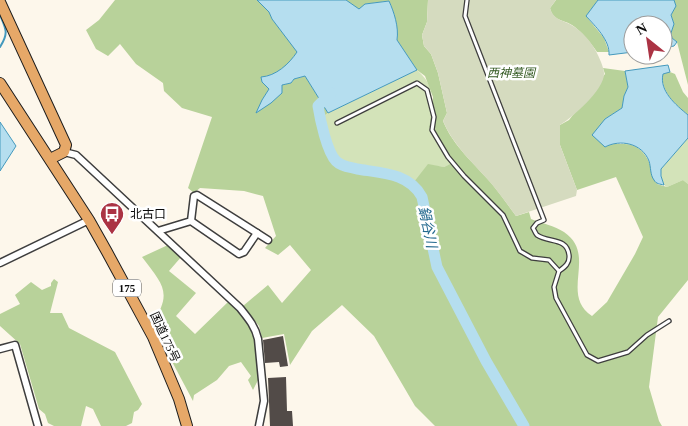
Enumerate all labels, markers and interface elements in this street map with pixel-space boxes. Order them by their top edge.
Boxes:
north arrow [623,15,673,65]
text: N [634,20,650,38]
park label: 西神墓園 [487,66,537,80]
bus stop icon: 北古口 [99,201,125,235]
water label: 鍋谷川 [416,205,440,251]
place label: 北古口 [130,207,166,221]
road number: 175 [113,280,141,296]
street label: 国道175号 [147,310,183,364]

